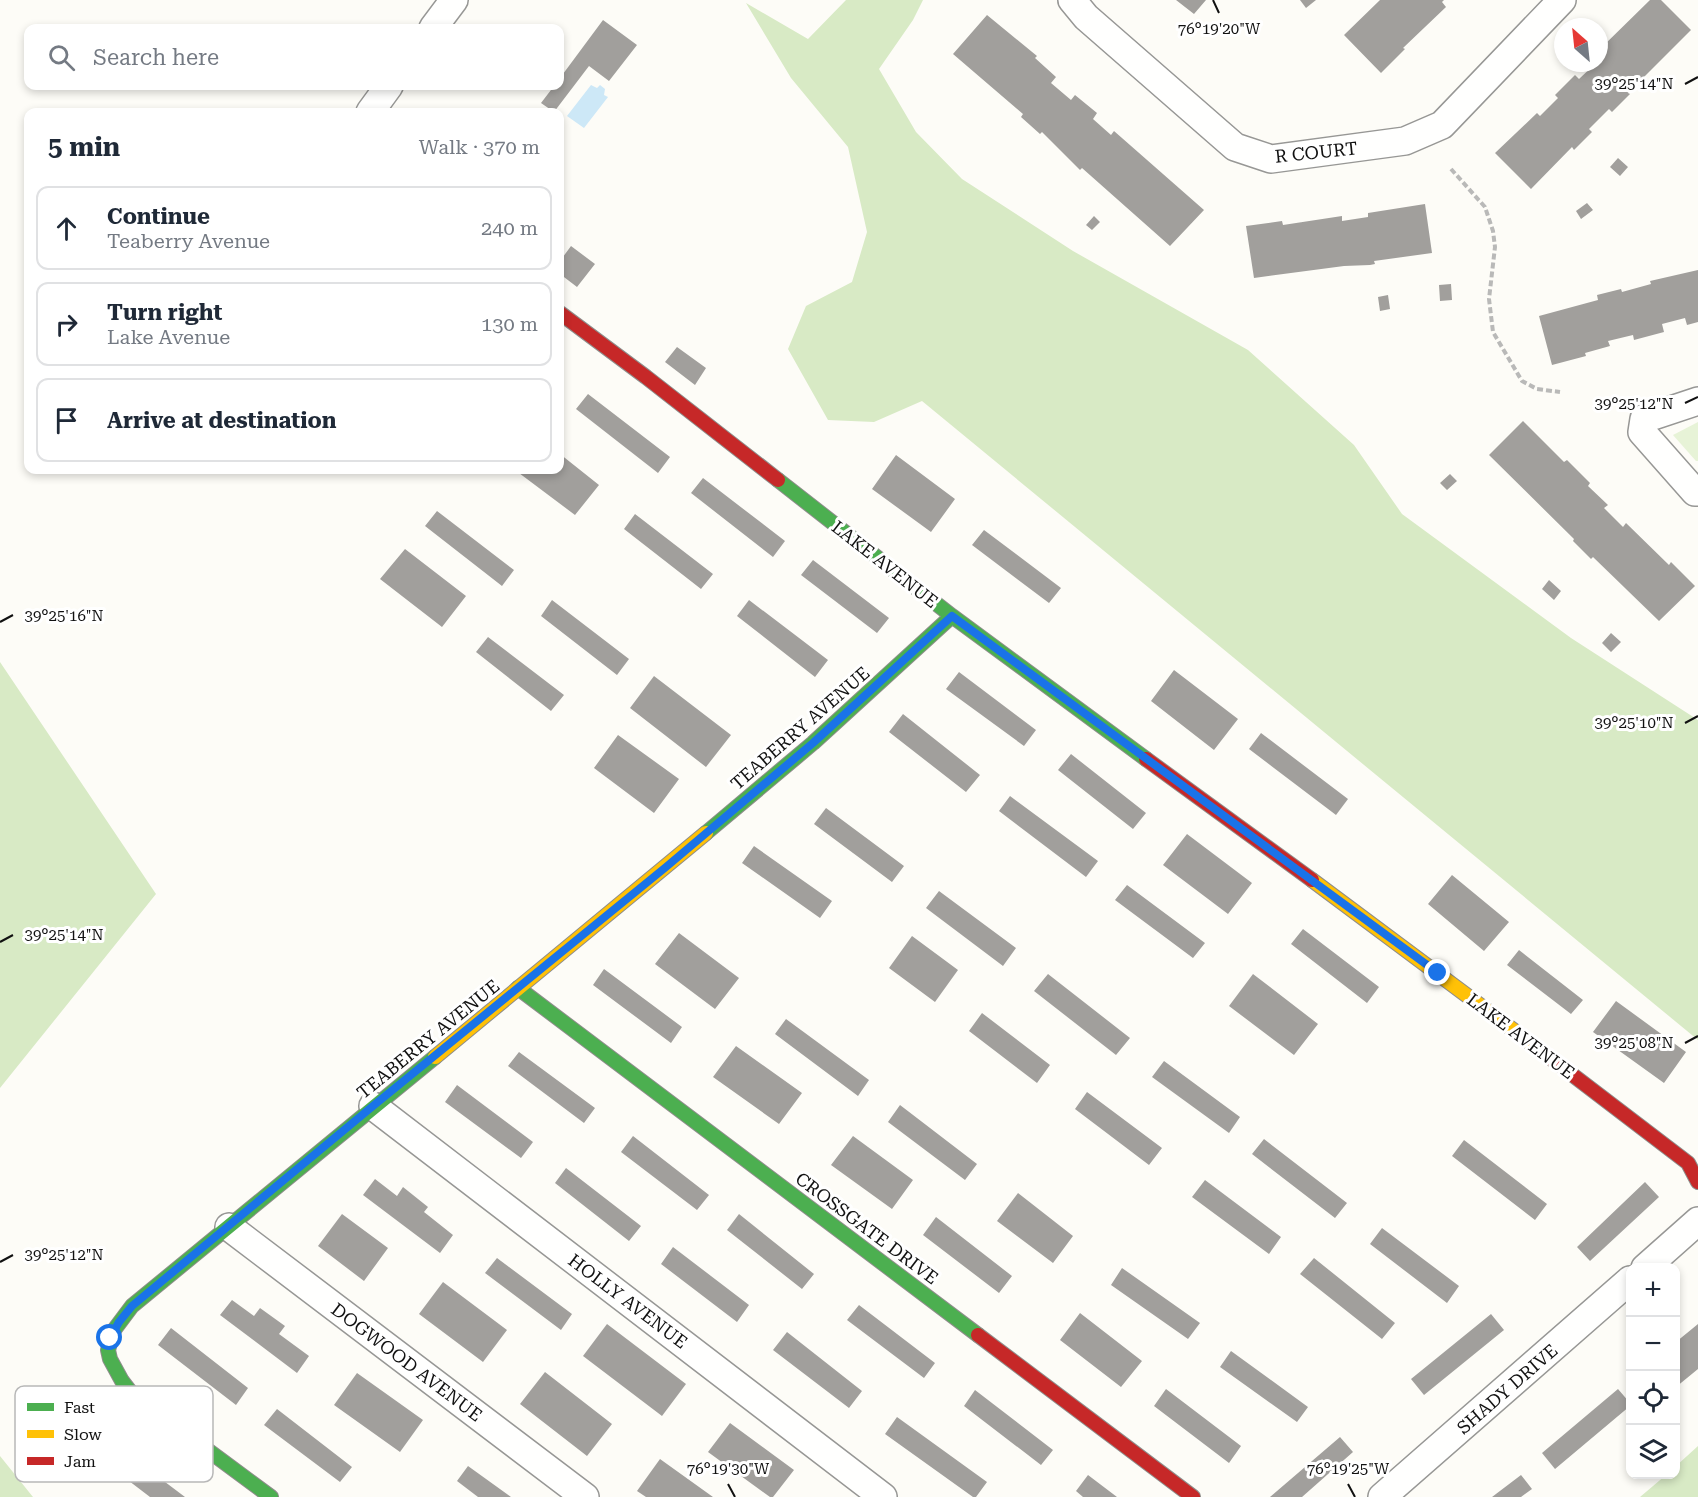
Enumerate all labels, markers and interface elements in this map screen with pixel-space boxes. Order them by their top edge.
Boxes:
north arrow [1554,18,1608,72]
text: 76°19'20"W [1178,20,1261,38]
search box [24,24,564,90]
icon: search [45,41,78,74]
text: Search here [93,45,219,70]
text: 39°25'14"N [1594,75,1674,93]
text: 5 min [48,132,120,162]
text: Walk · 370 m [419,135,540,159]
street label: R COURT [1274,137,1358,167]
text: Continue [107,204,210,229]
icon: ahead [50,212,83,245]
text: 240 m [481,216,538,240]
text: Teaberry Avenue [107,229,270,253]
text: Turn right [107,300,222,325]
icon: right [50,308,83,341]
text: 130 m [481,312,538,336]
text: Lake Avenue [107,325,230,349]
text: 39°25'12"N [1594,395,1674,413]
icon: arrive [50,404,83,437]
text: Arrive at destination [107,408,336,433]
street label: LAKE AVENUE [828,516,942,612]
text: 39°25'16"N [24,607,104,625]
street label: TEABERRY AVENUE [726,662,874,794]
text: 39°25'10"N [1594,714,1674,732]
text: 39°25'14"N [24,926,104,944]
route end [1424,959,1450,985]
street label: TEABERRY AVENUE [353,975,503,1103]
street label: LAKE AVENUE [1463,989,1579,1083]
text: 39°25'08"N [1594,1034,1674,1052]
street label: CROSSGATE DRIVE [792,1168,942,1288]
text: 39°25'12"N [24,1246,104,1264]
street label: HOLLY AVENUE [564,1249,692,1353]
map controls [1626,1263,1680,1479]
button: + [1626,1263,1680,1317]
street label: DOGWOOD AVENUE [327,1298,487,1426]
button: − [1626,1317,1680,1371]
route start [96,1324,122,1350]
street label: SHADY DRIVE [1452,1340,1562,1438]
button: locate [1626,1371,1680,1425]
legend [15,1386,213,1482]
text: Fast [64,1398,95,1417]
text: Slow [64,1425,102,1444]
button: layers [1626,1425,1680,1479]
text: Jam [64,1452,96,1471]
text: 76°19'30"W [687,1460,770,1478]
text: 76°19'25"W [1307,1460,1390,1478]

